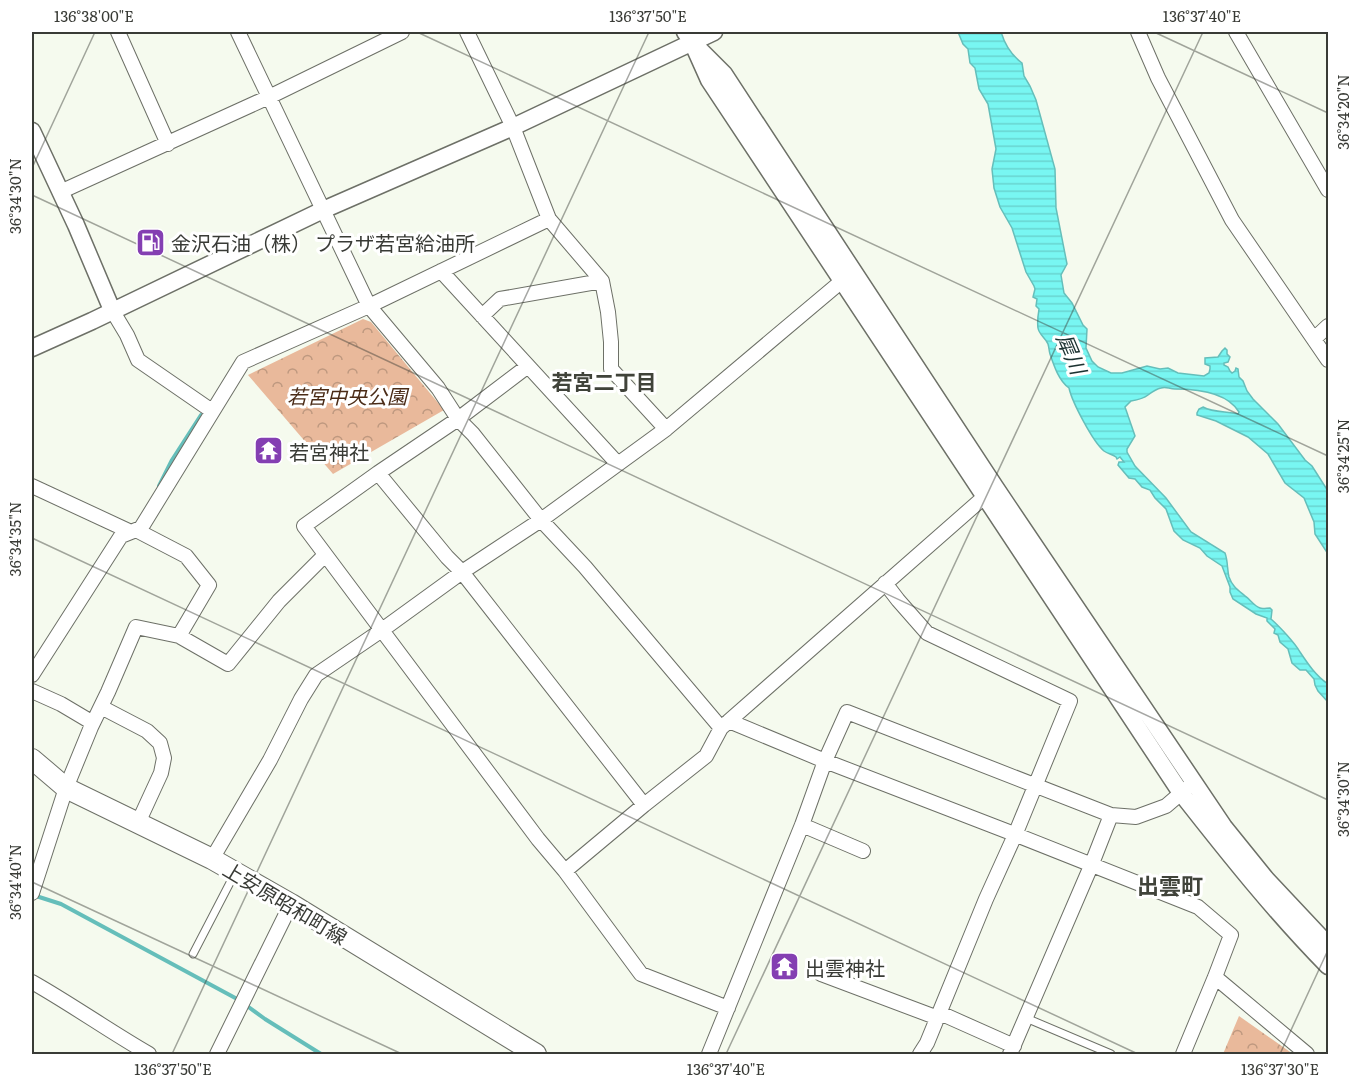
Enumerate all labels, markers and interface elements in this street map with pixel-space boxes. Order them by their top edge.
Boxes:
text: 136°38'00"E [54,4,134,27]
text: 136°37'50"E [609,4,687,27]
text: 136°37'40"E [1163,4,1241,27]
text: 36°34'20"N [1331,74,1354,150]
text: 36°34'30"N [3,158,26,234]
fuel station icon: 金沢石油（株） プラザ若宮給油所 [134,226,166,258]
place label: 金沢石油（株） プラザ若宮給油所 [171,227,475,257]
water label: 犀川 [1051,328,1096,380]
district label: 若宮二丁目 [552,365,657,396]
park label: 若宮中央公園 [287,380,410,410]
text: 36°34'25"N [1331,419,1354,493]
temple icon: 若宮神社 [252,435,284,467]
place label: 若宮神社 [289,436,369,466]
text: 36°34'35"N [3,502,26,576]
text: 36°34'30"N [1331,761,1354,837]
text: 36°34'40"N [3,844,26,920]
street label: 上安原昭和町線 [218,853,354,951]
district label: 出雲町 [1137,868,1203,901]
temple icon: 出雲神社 [768,951,800,983]
place label: 出雲神社 [805,952,885,982]
text: 136°37'50"E [134,1057,212,1080]
text: 136°37'40"E [687,1057,765,1080]
text: 136°37'30"E [1241,1057,1319,1080]

